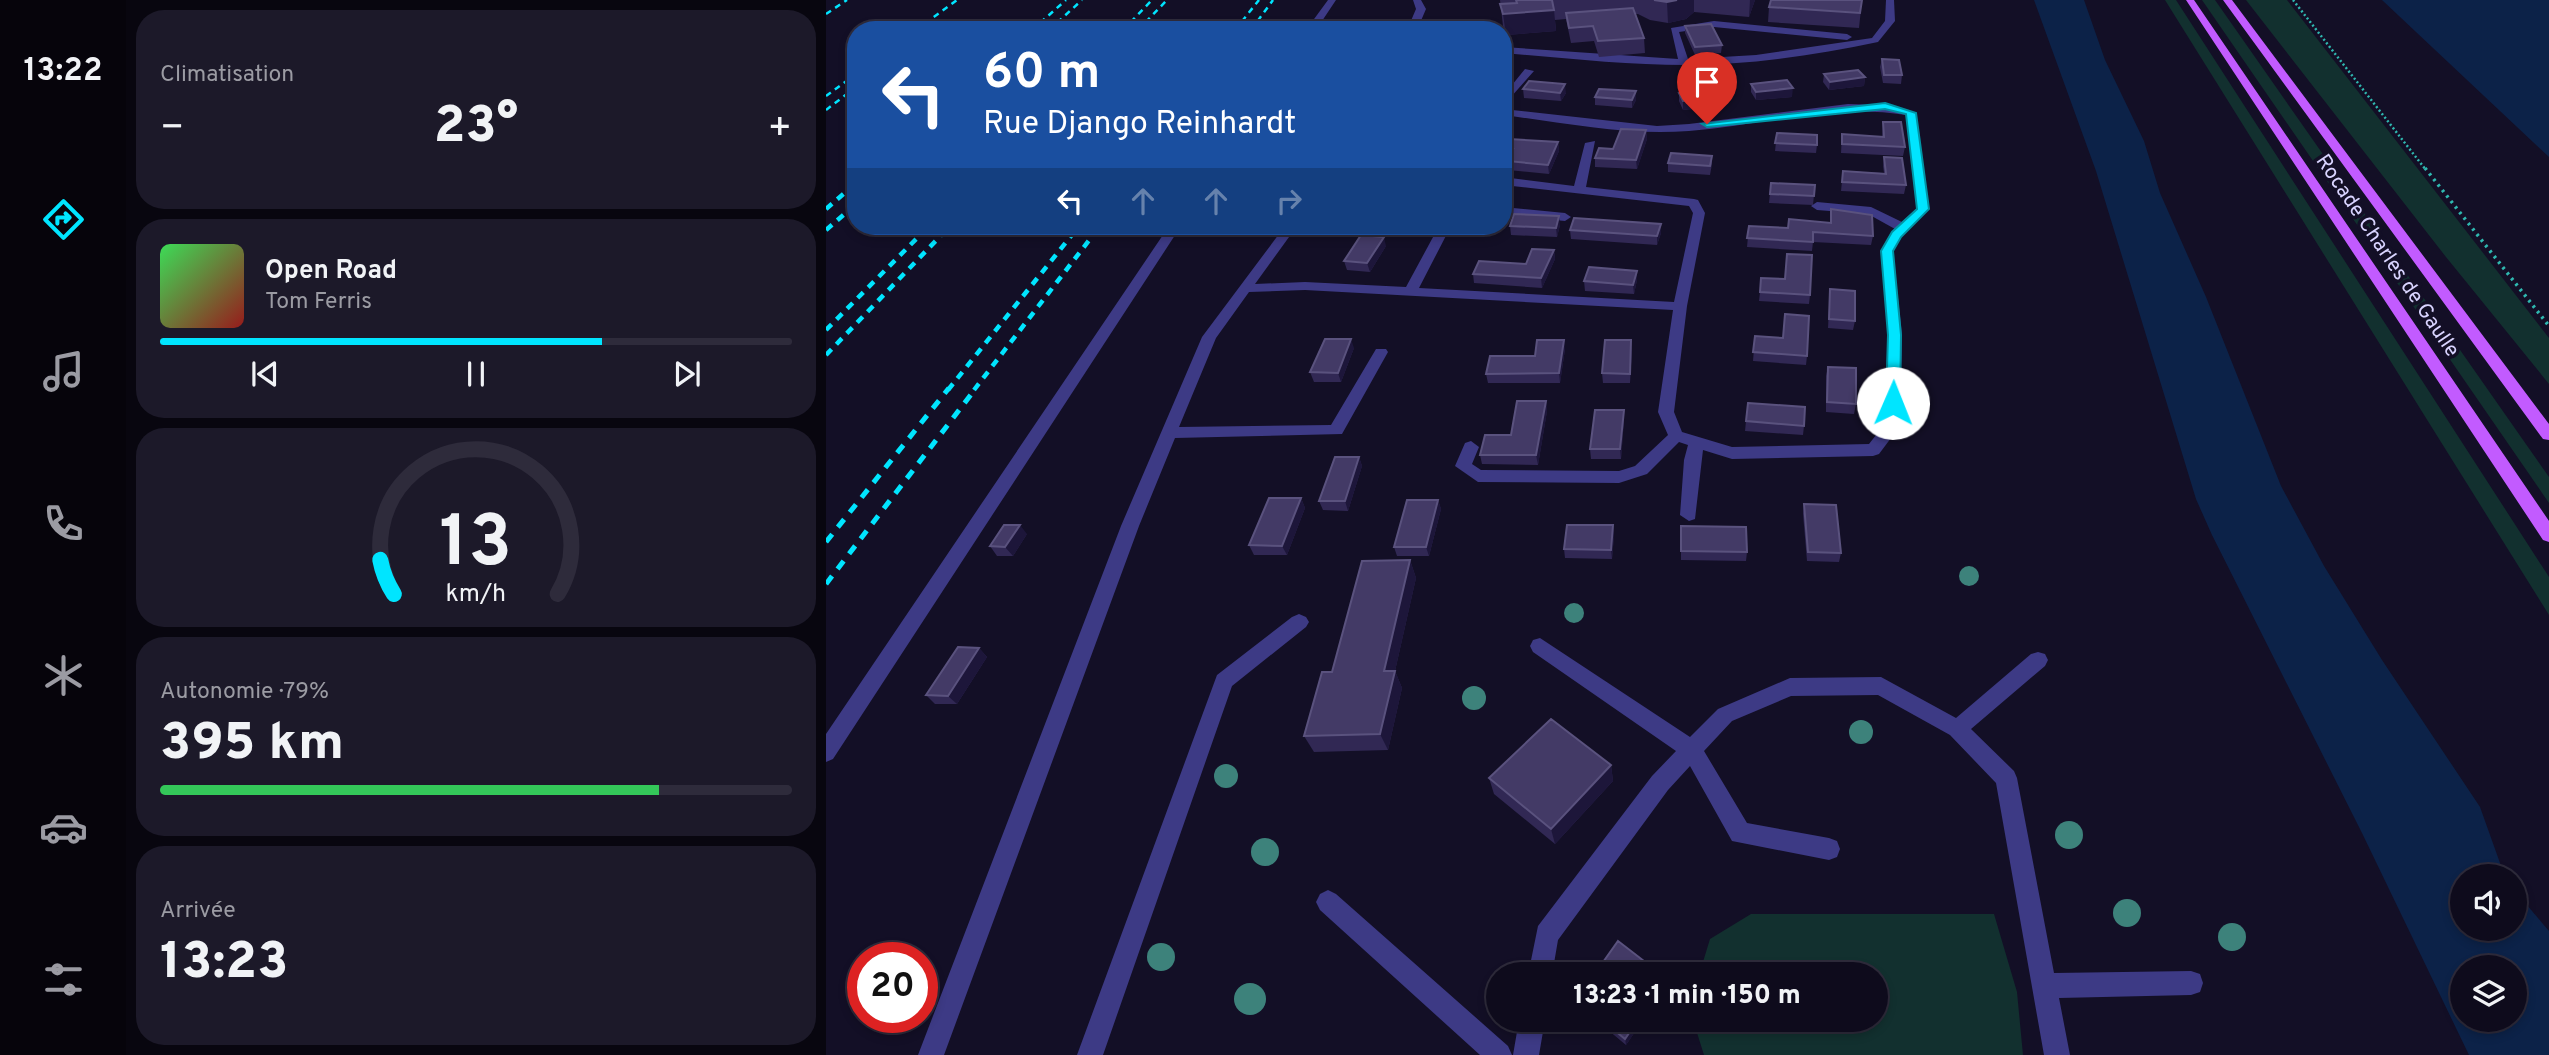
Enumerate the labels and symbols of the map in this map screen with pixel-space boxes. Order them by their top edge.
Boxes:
pin [1677,52,1737,124]
street label: Rocade Charles de Gaulle [2309,149,2465,363]
position arrow [1856,366,1930,440]
speed limit sign: 20 [847,942,938,1033]

